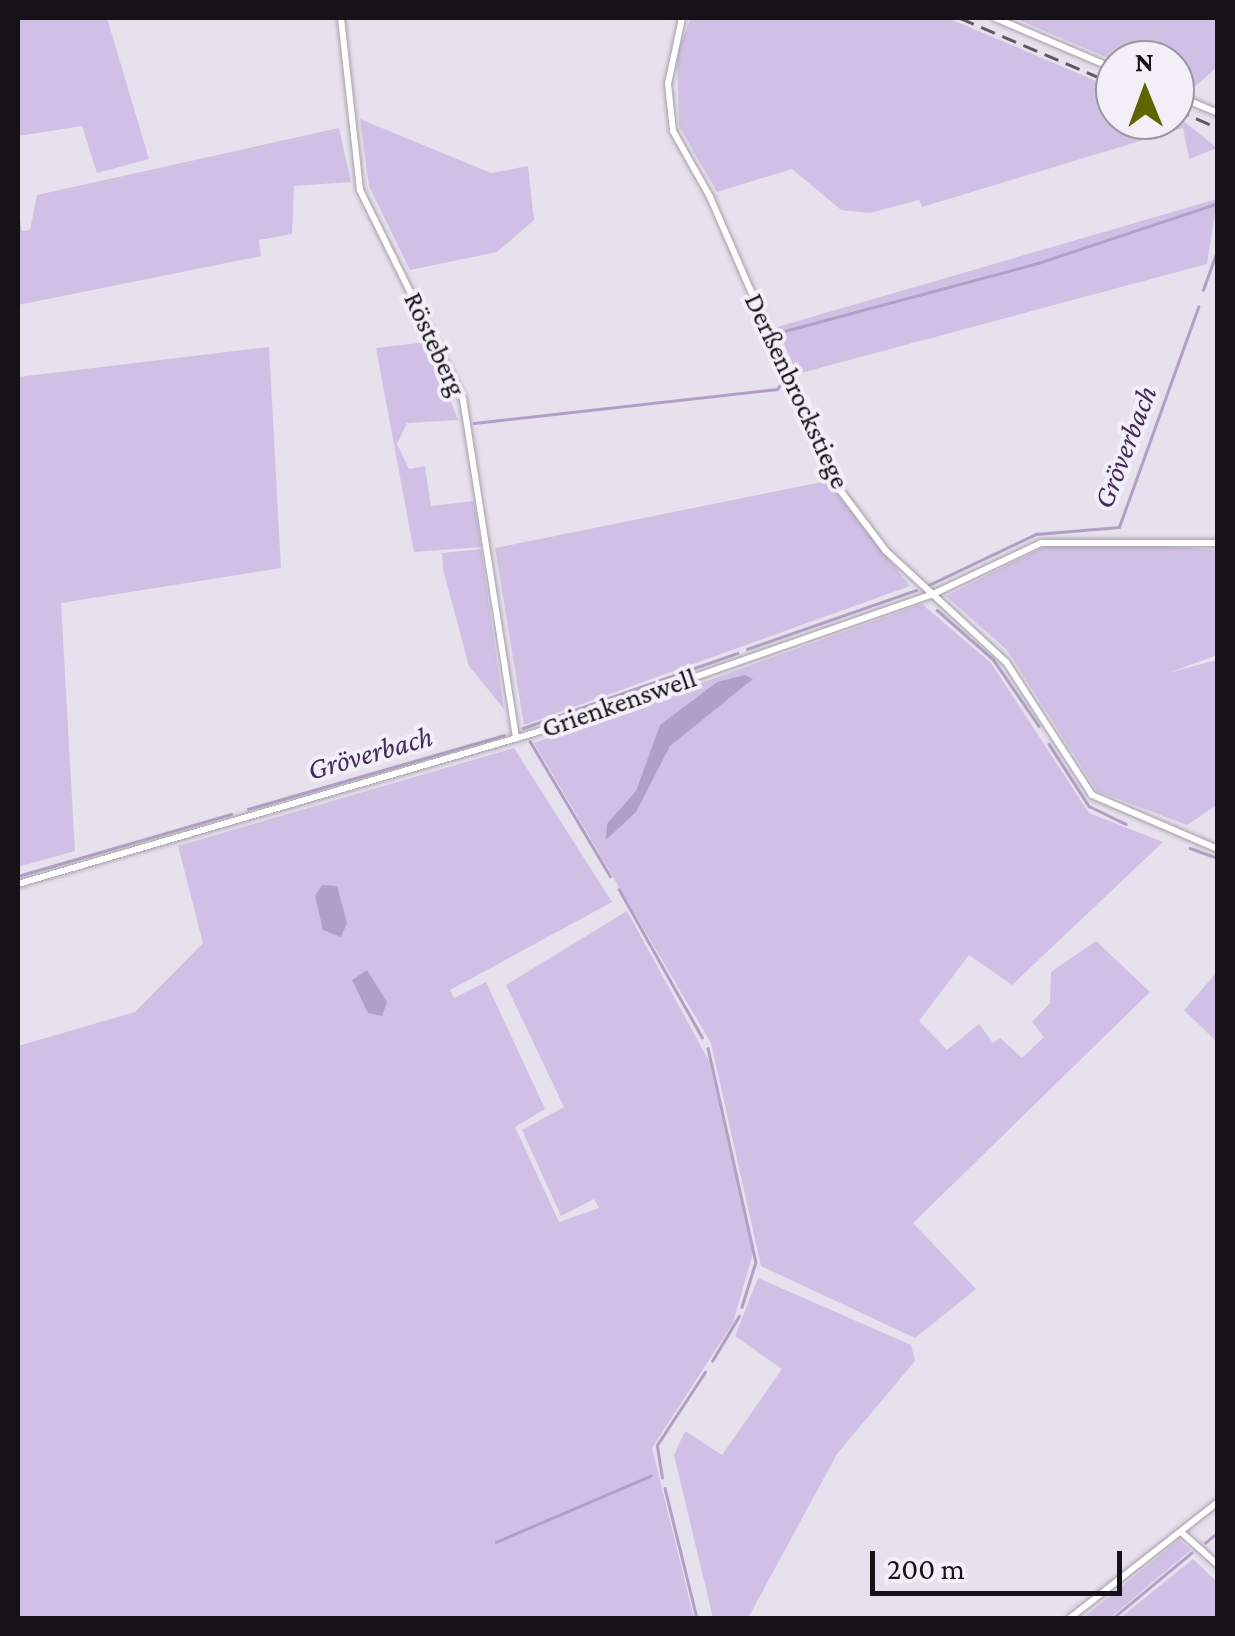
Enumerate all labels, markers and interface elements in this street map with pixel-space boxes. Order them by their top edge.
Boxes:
north arrow [1095,40,1195,140]
text: N [1135,46,1154,77]
street label: Rösteberg [396,287,474,401]
street label: Derßenbrockstiege [737,288,857,494]
water label: Gröverbach [1085,381,1165,513]
street label: Grienkenswell [537,661,701,745]
water label: Gröverbach [303,718,437,788]
scale bar [875,1531,1128,1593]
text: 200 m [887,1552,965,1585]

